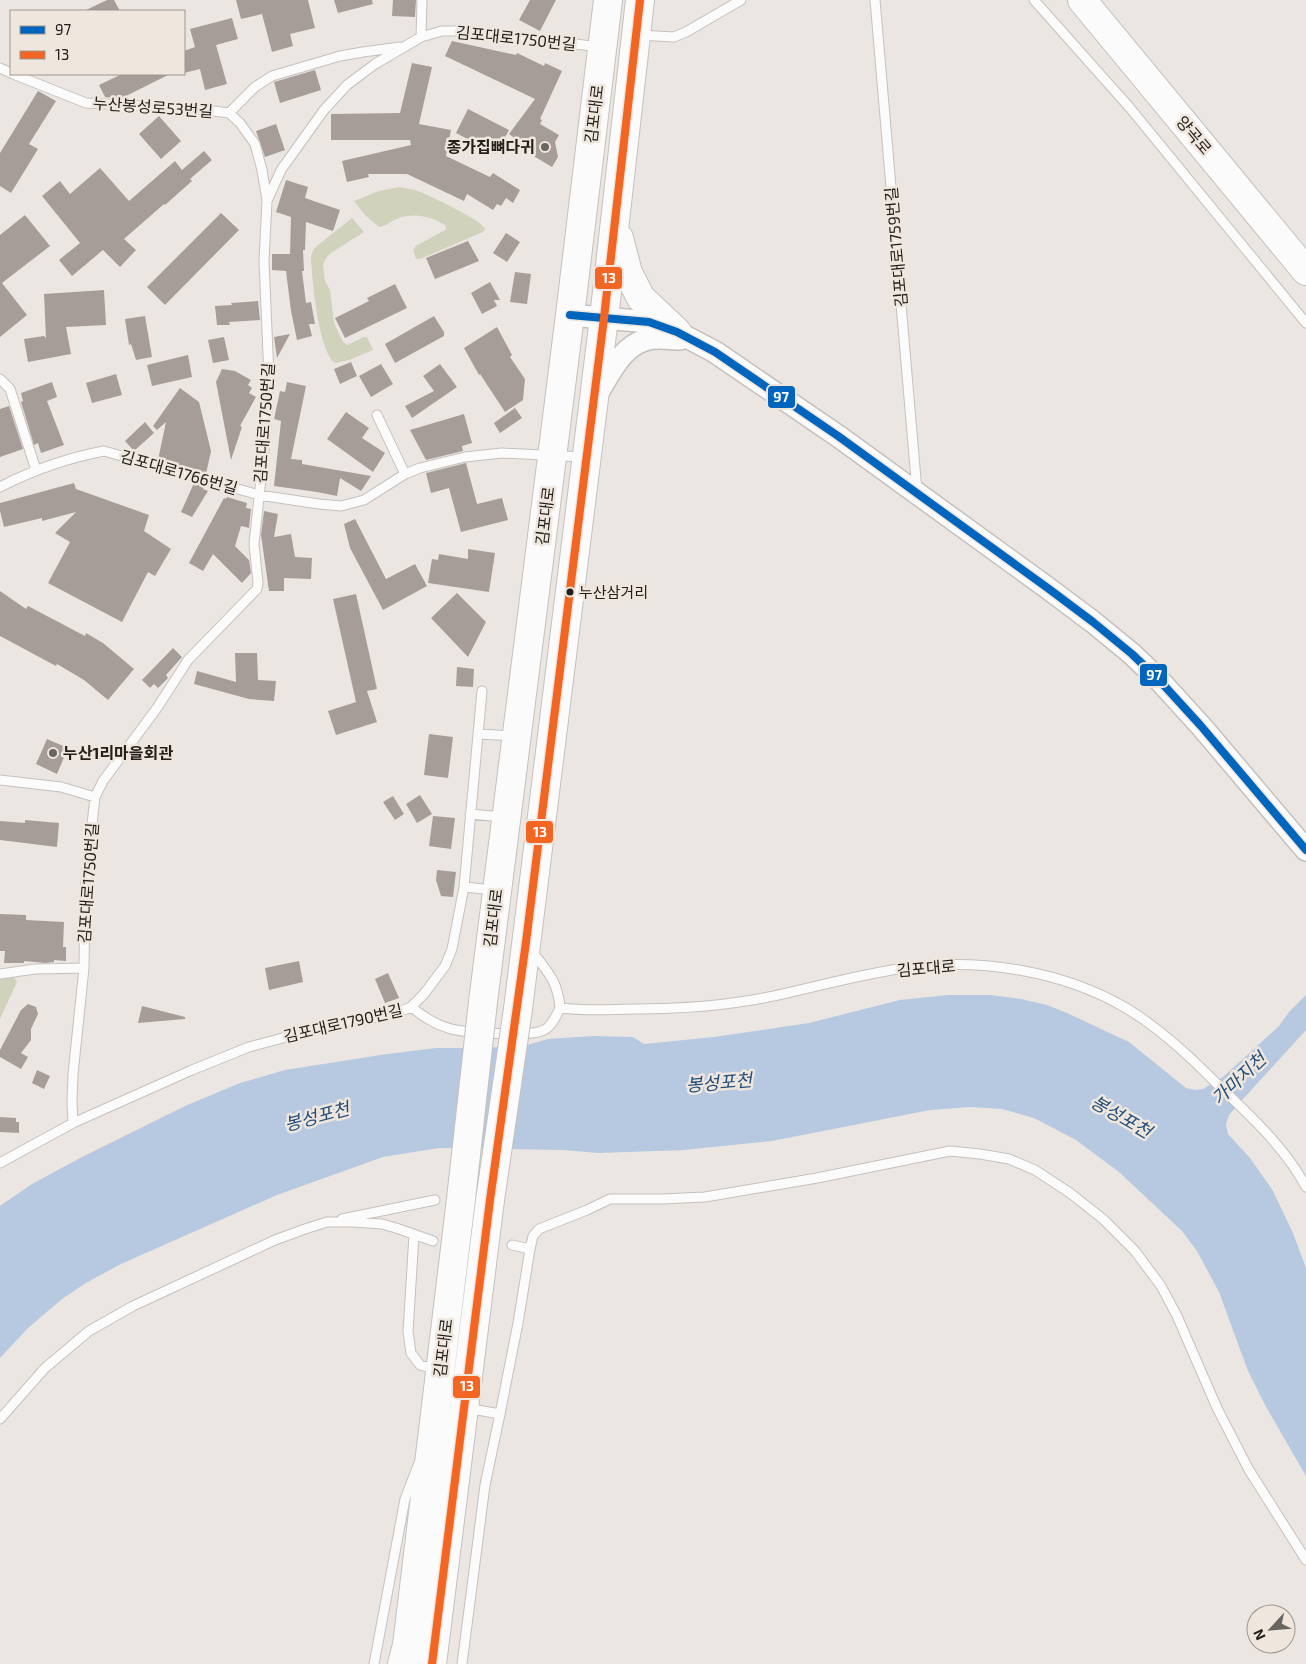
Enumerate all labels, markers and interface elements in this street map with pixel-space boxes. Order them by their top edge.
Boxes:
legend [10,10,185,75]
text: 97 [55,20,72,38]
street label: 김포대로1750번길 [455,22,577,53]
text: 13 [55,45,69,63]
street label: 김포대로 [580,83,607,144]
street label: 누산봉성로53번길 [92,93,214,120]
street label: 양곡로 [1173,112,1216,158]
place label: 종가집뼈다귀 [447,137,535,156]
marker: 종가집뼈다귀 [539,141,551,153]
street label: 김포대로1759번길 [881,186,910,308]
line badge: 13 [594,266,623,290]
text: 13 [602,269,616,286]
street label: 김포대로1750번길 [250,362,277,484]
line badge: 97 [767,385,796,409]
text: 97 [773,388,789,405]
street label: 김포대로1766번길 [118,446,240,497]
street label: 김포대로 [531,485,558,546]
place label: 누산삼거리 [579,583,648,601]
marker: 누산삼거리 [565,587,575,597]
line badge: 97 [1139,663,1168,687]
text: 97 [1146,666,1162,683]
place label: 누산1리마을회관 [63,743,173,762]
marker: 누산1리마을회관 [47,747,59,759]
line badge: 13 [525,820,554,844]
street label: 김포대로1750번길 [74,822,101,944]
text: 13 [533,823,547,840]
street label: 김포대로 [479,887,506,948]
street label: 김포대로 [896,955,956,980]
street label: 김포대로1790번길 [281,1000,404,1045]
water label: 가마지천 [1207,1046,1272,1109]
water label: 봉성포천 [685,1068,755,1096]
water label: 봉성포천 [1087,1090,1158,1143]
water label: 봉성포천 [282,1096,354,1135]
street label: 김포대로 [429,1317,456,1378]
line badge: 13 [452,1375,481,1399]
text: 13 [460,1377,474,1394]
north arrow [1246,1604,1296,1654]
text: N [1249,1627,1269,1643]

